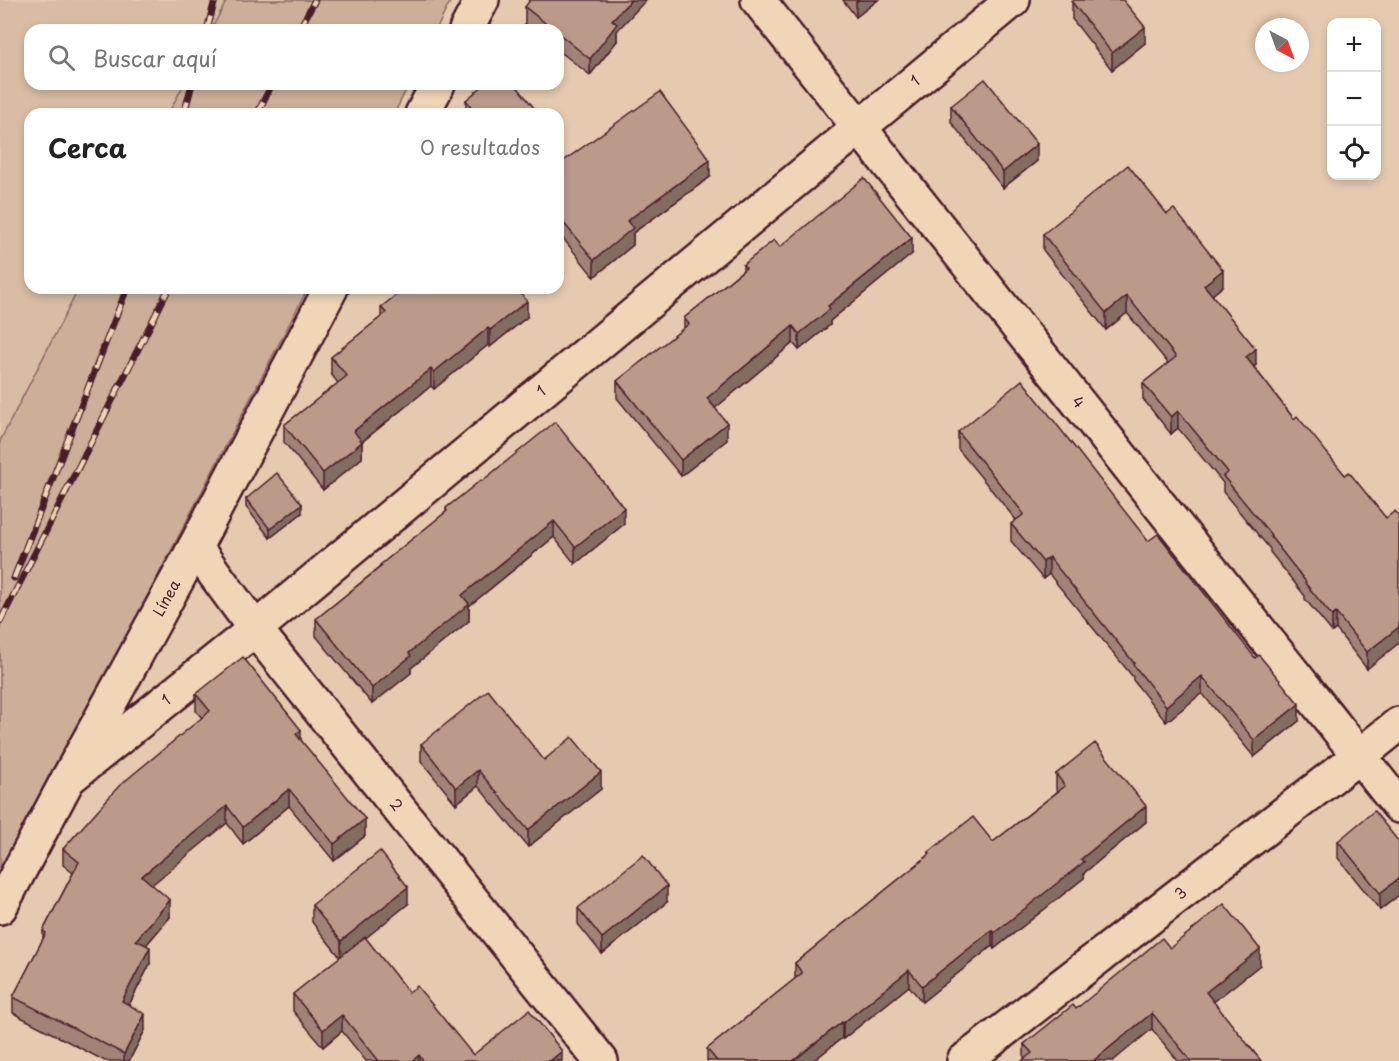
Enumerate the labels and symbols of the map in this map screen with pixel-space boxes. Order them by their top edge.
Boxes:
north arrow [1255,18,1309,72]
street label: 1 [905,69,924,91]
street label: 1 [531,379,550,401]
street label: 4 [1067,390,1091,412]
street label: Línea [146,574,185,620]
street label: 1 [156,688,175,710]
street label: 2 [385,793,409,815]
street label: 3 [1169,880,1191,904]

